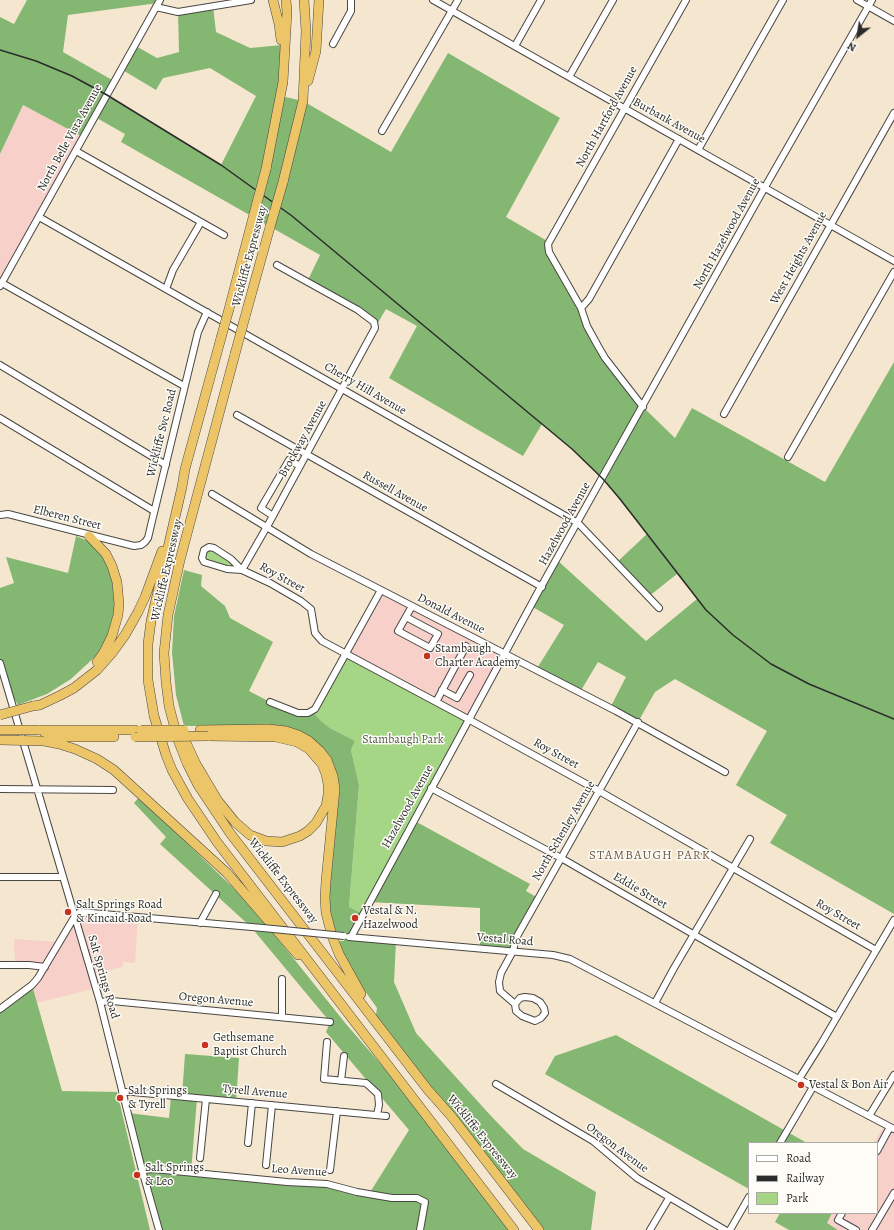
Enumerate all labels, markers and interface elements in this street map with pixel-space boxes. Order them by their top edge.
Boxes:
north arrow [838,16,878,56]
text: N [845,38,859,55]
street label: North Hartford Avenue [573,64,641,170]
street label: North Belle Vista Avenue [35,82,105,194]
street label: Burbank Avenue [630,95,708,147]
street label: North Hazelwood Avenue [690,176,764,292]
street label: Wickliffe Expressway [230,204,270,308]
street label: West Heights Avenue [768,209,830,307]
street label: Cherry Hill Avenue [321,360,409,418]
street label: Wickliffe Svc Road [144,387,180,479]
street label: Brockway Avenue [276,398,330,480]
street label: Russell Avenue [360,468,430,516]
street label: Hazelwood Avenue [536,480,594,568]
street label: Elberen Street [31,503,103,533]
street label: Wickliffe Expressway [148,518,186,622]
street label: Roy Street [257,560,307,596]
street label: Donald Avenue [415,591,487,637]
place label: Stambaugh Charter Academy [435,642,520,670]
marker: Stambaugh Charter Academy [422,651,432,661]
park label: Stambaugh Park [362,733,444,747]
street label: Roy Street [531,736,581,772]
street label: Hazelwood Avenue [379,763,437,851]
street label: North Schenley Avenue [530,778,598,884]
street label: Wickliffe Expressway [245,836,321,926]
district label: STAMBAUGH PARK [589,848,711,864]
street label: Eddie Street [610,870,670,912]
street label: Roy Street [813,896,863,934]
place label: Salt Springs Road & Kincaid Road [76,898,162,926]
place label: Vestal & N. Hazelwood [363,904,418,932]
marker: Salt Springs Road & Kincaid Road [63,907,73,917]
marker: Vestal & N. Hazelwood [350,913,360,923]
street label: Vestal Road [476,930,534,950]
street label: Salt Springs Road [84,933,122,1021]
street label: Oregon Avenue [178,990,254,1010]
place label: Gethsemane Baptist Church [213,1031,287,1059]
marker: Gethsemane Baptist Church [200,1040,210,1050]
place label: Vestal & Bon Air [809,1078,888,1092]
marker: Vestal & Bon Air [796,1080,806,1090]
street label: Tyrell Avenue [222,1082,288,1102]
place label: Salt Springs & Tyrell [128,1084,187,1112]
street label: Wickliffe Expressway [444,1092,520,1182]
marker: Salt Springs & Tyrell [115,1093,125,1103]
street label: Oregon Avenue [583,1120,651,1176]
legend [748,1142,878,1214]
text: Road [786,1150,811,1166]
place label: Salt Springs & Leo [145,1161,204,1189]
street label: Leo Avenue [271,1162,327,1180]
marker: Salt Springs & Leo [132,1170,142,1180]
text: Railway [786,1170,824,1186]
text: Park [786,1190,809,1206]

